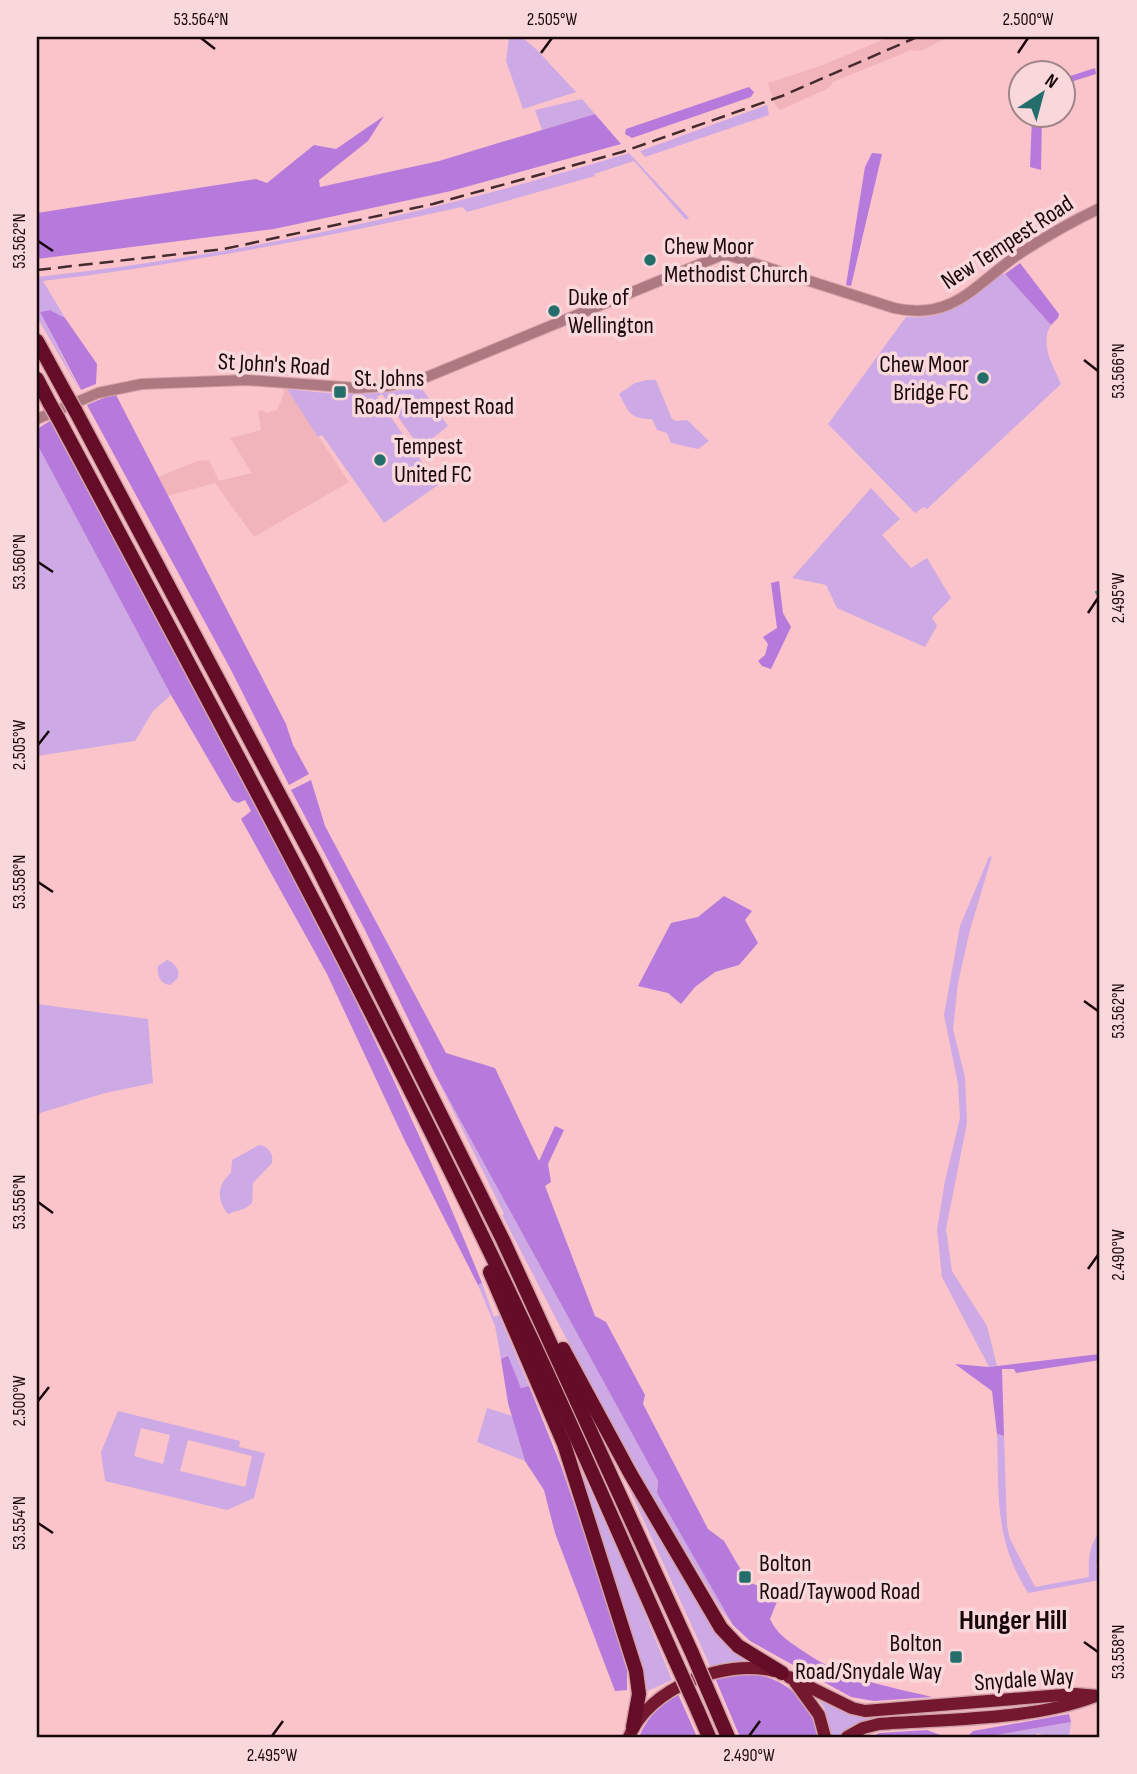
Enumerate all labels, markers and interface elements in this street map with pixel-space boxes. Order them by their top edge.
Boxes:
text: 53.564°N [174,9,228,30]
text: 2.505°W [527,9,577,30]
text: 2.500°W [1002,9,1054,30]
north arrow [1007,60,1078,130]
text: N [1040,69,1062,94]
street label: New Tempest Road [936,189,1079,296]
text: 53.562°N [9,213,30,269]
place label: Chew Moor Methodist Church [664,232,808,289]
marker: Chew Moor Methodist Church [642,252,658,268]
place label: Duke of Wellington [568,283,654,340]
marker: Duke of Wellington [546,303,562,319]
text: 53.566°N [1108,343,1129,399]
street label: St John's Road [217,347,331,382]
place label: Chew Moor Bridge FC [879,350,969,407]
place label: St. Johns Road/Tempest Road [354,364,514,421]
marker: Chew Moor Bridge FC [975,370,991,386]
marker: St. Johns Road/Tempest Road [332,384,348,400]
place label: Tempest United FC [394,432,472,489]
marker: Tempest United FC [372,452,388,468]
text: 53.560°N [9,534,30,590]
text: 2.495°W [1108,572,1129,623]
text: 2.505°W [9,720,30,770]
text: 53.558°N [9,855,30,909]
text: 53.562°N [1108,983,1129,1039]
text: 53.556°N [9,1175,30,1229]
text: 2.490°W [1108,1229,1129,1281]
text: 2.500°W [9,1375,30,1427]
text: 53.554°N [9,1496,30,1550]
place label: Bolton Road/Taywood Road [759,1549,920,1606]
marker: Bolton Road/Taywood Road [737,1569,753,1585]
district label: Hunger Hill [959,1604,1067,1637]
text: 53.558°N [1108,1625,1129,1679]
place label: Bolton Road/Snydale Way [795,1629,942,1686]
marker: Bolton Road/Snydale Way [948,1649,964,1665]
street label: Snydale Way [973,1662,1075,1697]
text: 2.495°W [247,1745,298,1766]
text: 2.490°W [723,1745,775,1766]

